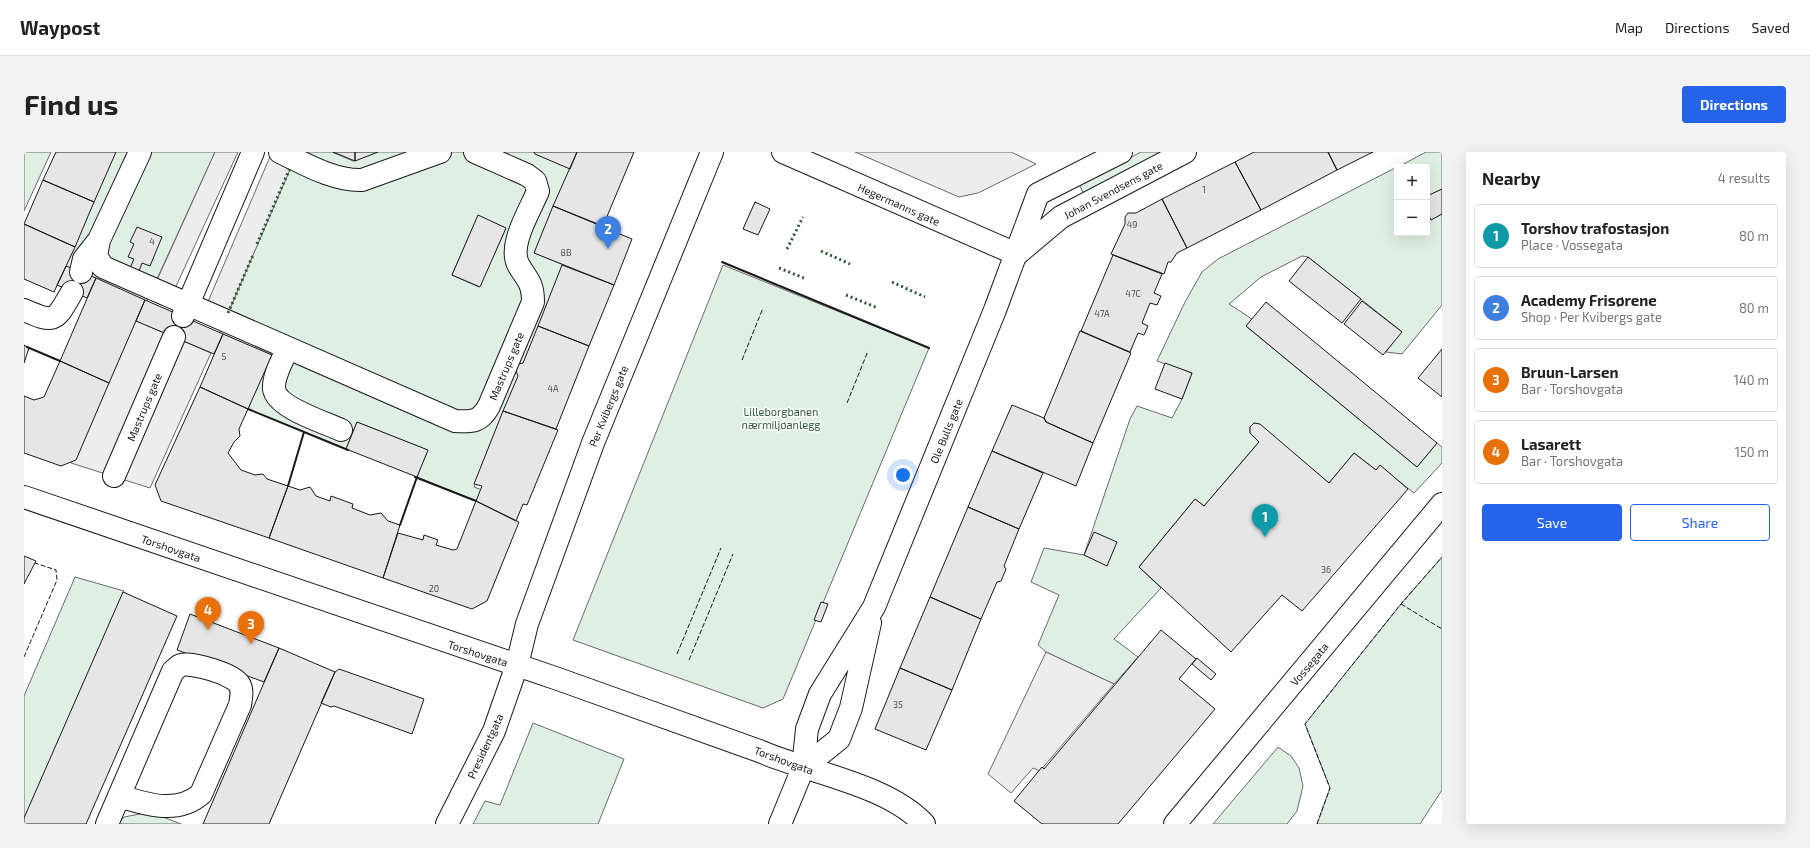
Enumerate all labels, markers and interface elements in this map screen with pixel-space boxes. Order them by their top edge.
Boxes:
text: Waypost [20,16,100,39]
text: Map [1615,19,1643,36]
text: Directions [1665,19,1730,36]
text: Saved [1752,19,1790,36]
button: Directions [1682,86,1786,123]
text: Find us [24,87,118,121]
street label: Johan Svendsens gate [1061,158,1165,222]
map controls [1394,164,1430,236]
button: + [1394,164,1430,200]
text: Nearby [1482,168,1540,188]
text: 4 results [1718,170,1770,186]
street label: Hegermanns gate [856,180,942,228]
house number: 1 [1202,184,1206,195]
button: − [1394,200,1430,236]
pin: 2 [595,216,621,249]
house number: 49 [1127,219,1137,230]
text: Torshov trafostasjon [1521,219,1669,237]
text: 1 [1493,228,1499,244]
text: 80 m [1739,228,1769,244]
house number: 4 [149,236,155,247]
text: Place · Vossegata [1521,237,1623,253]
house number: 8B [560,247,572,258]
house number: 47C [1125,288,1141,299]
text: Academy Frisørene [1521,291,1657,309]
text: 2 [1492,300,1500,316]
text: 80 m [1739,300,1769,316]
house number: 47A [1094,308,1110,319]
text: Shop · Per Kvibergs gate [1521,309,1662,325]
street label: Mastrups gate [486,330,526,402]
house number: 5 [222,351,227,362]
street label: Per Kvibergs gate [586,363,630,449]
text: Bruun-Larsen [1521,363,1618,381]
street label: Mastrups gate [124,371,164,443]
text: 3 [1492,372,1500,388]
text: 140 m [1734,372,1769,388]
text: Bar · Torshovgata [1521,381,1623,397]
house number: 4A [547,383,559,394]
street label: Ole Bulls gate [927,397,965,465]
park label: Lilleborgbanen nærmiljøanlegg [742,405,820,432]
text: Lasarett [1521,435,1581,453]
text: 4 [1492,444,1500,460]
text: 150 m [1735,444,1769,460]
text: Bar · Torshovgata [1521,453,1623,469]
your location [893,465,913,485]
pin: 1 [1252,504,1278,537]
button: Save [1482,504,1622,541]
button: Share [1630,504,1770,541]
street label: Torshovgata [140,532,202,564]
house number: 36 [1321,564,1331,575]
house number: 20 [429,583,439,594]
pin: 4 [195,597,221,630]
pin: 3 [238,611,264,644]
street label: Torshovgata [446,637,510,669]
street label: Vossegata [1287,640,1331,688]
house number: 35 [893,699,903,710]
street label: Presidentgata [464,711,506,781]
street label: Torshovgata [753,743,815,777]

